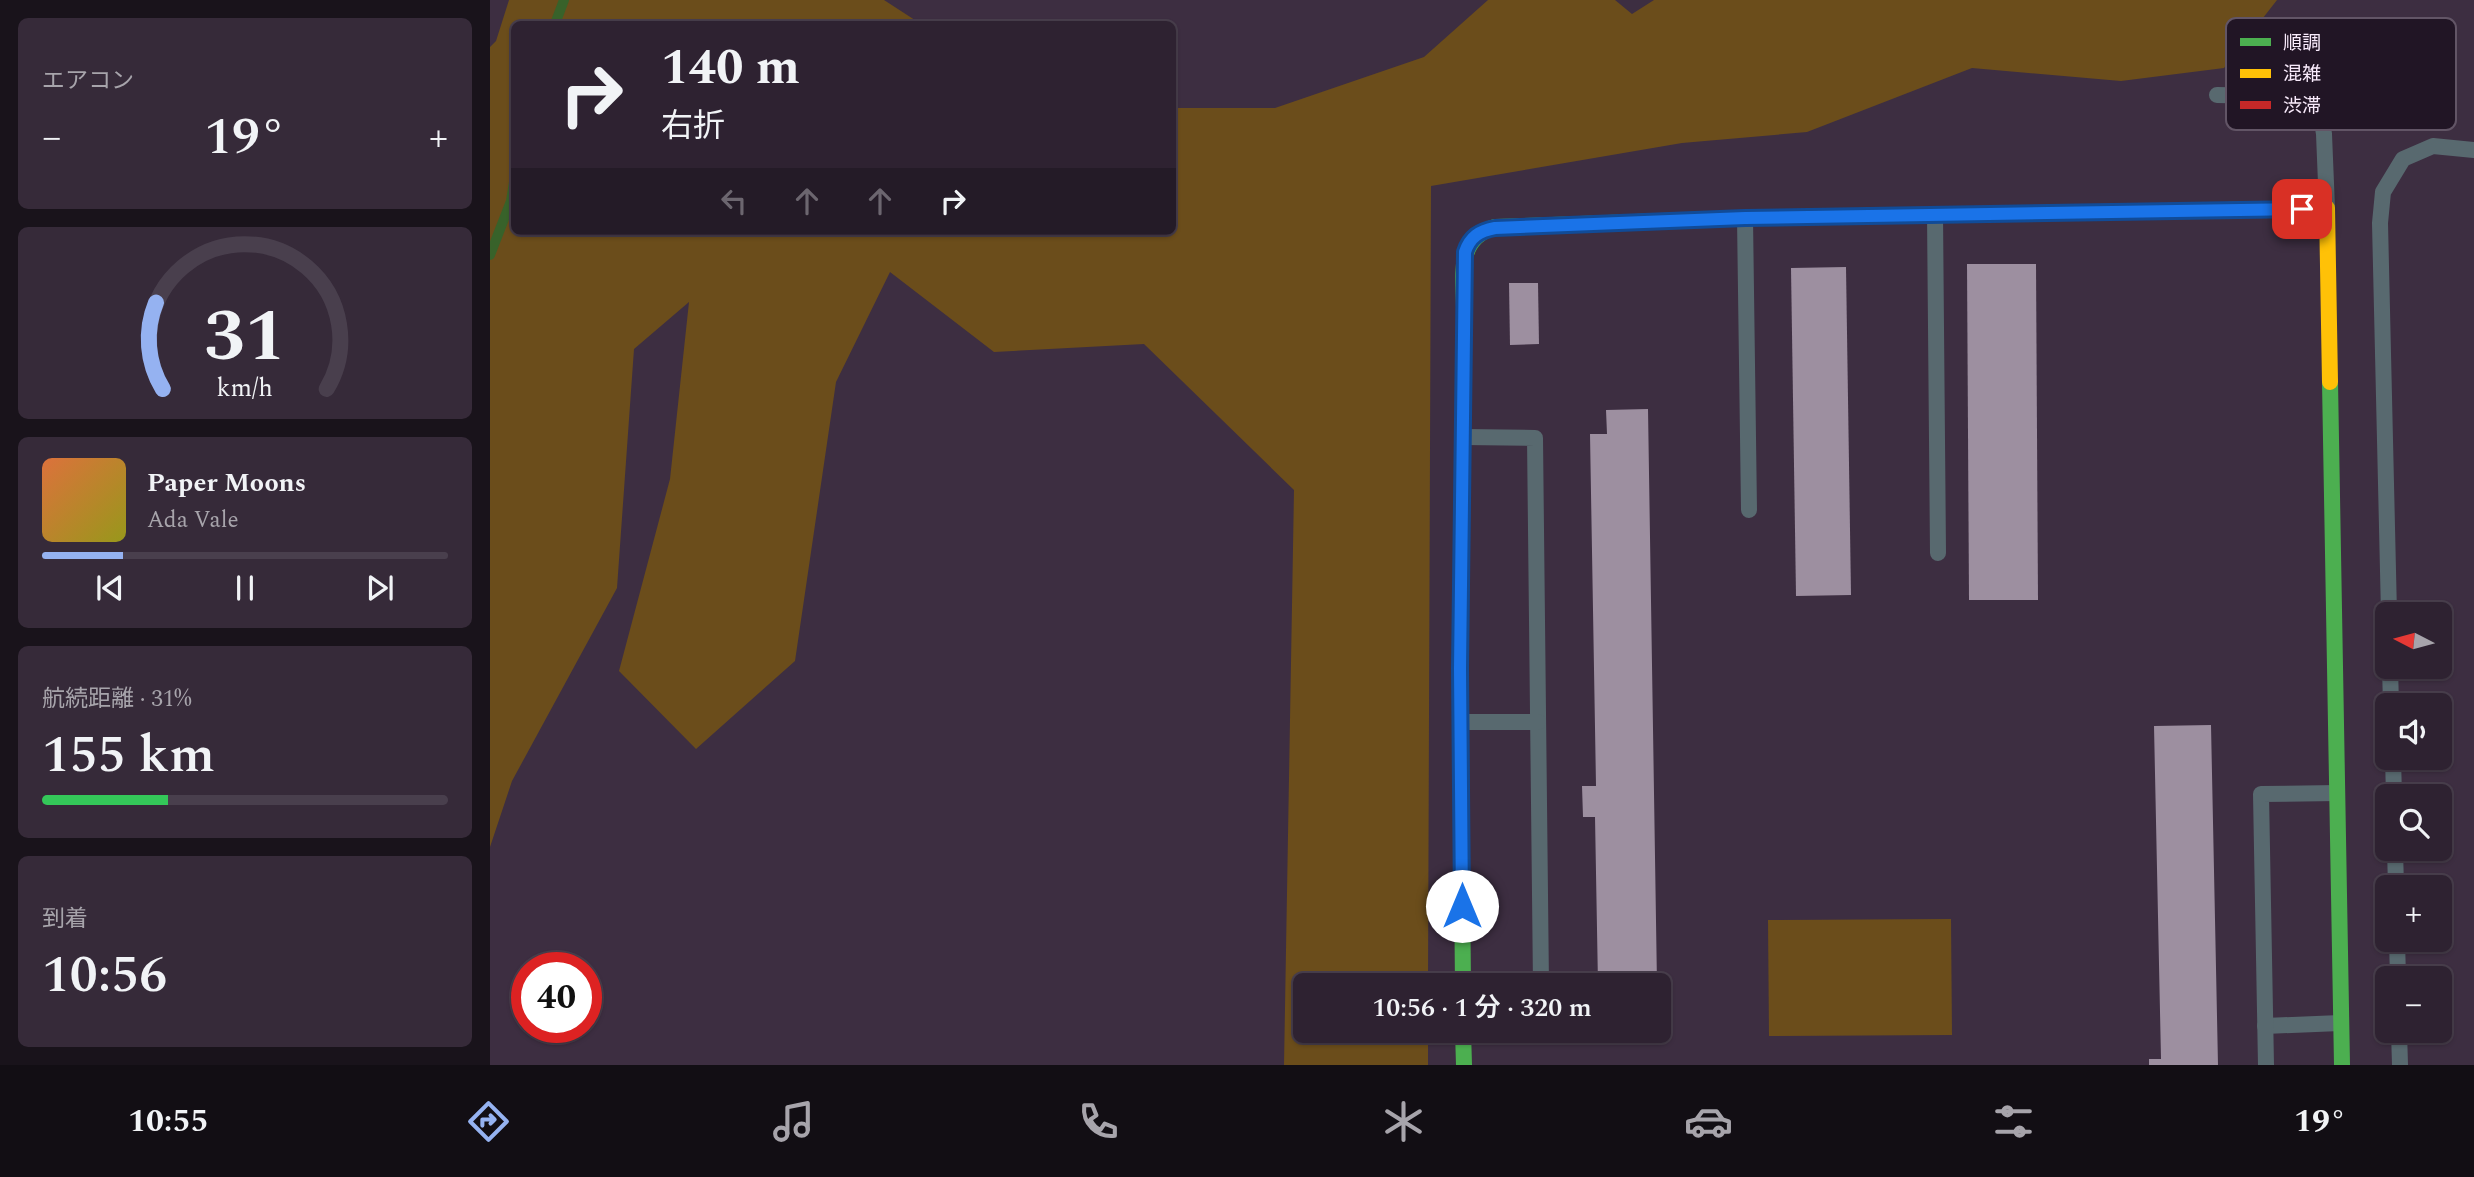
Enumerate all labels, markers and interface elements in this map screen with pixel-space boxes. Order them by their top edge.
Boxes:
legend [2226,18,2456,130]
text: 順調 [2283,29,2321,58]
text: 140 m [661,31,800,106]
icon: right [546,49,637,140]
text: 混雑 [2283,60,2321,89]
text: エアコン [42,64,134,99]
text: 渋滞 [2283,92,2321,121]
text: 19° [204,98,286,177]
text: 右折 [661,102,725,151]
text: − [42,109,61,167]
text: + [429,109,448,167]
pin [2272,179,2332,239]
icon: left [715,182,753,220]
icon: ahead [788,182,826,220]
icon: ahead [861,182,899,220]
icon: right [934,182,972,220]
icon: arrive [2283,190,2321,228]
text: 31 [204,283,286,394]
text: km/h [217,370,273,408]
text: Paper Moons [147,463,306,503]
text: Ada Vale [147,503,239,538]
icon: previous [91,569,129,607]
icon: pause [226,569,264,607]
icon: next [361,569,399,607]
north arrow [2375,602,2452,679]
map controls [2375,602,2452,1043]
text: 航続距離 · 31% [42,682,192,717]
button: sound [2375,693,2452,770]
text: 155 km [42,716,215,795]
button: search [2375,784,2452,861]
position arrow [1425,869,1499,943]
button: + [2375,875,2452,952]
text: 到着 [42,902,88,937]
text: 10:56 [42,936,167,1015]
speed limit sign: 40 [511,952,602,1043]
button: − [2375,966,2452,1043]
text: 10:56 · 1 分 · 320 m [1372,988,1592,1028]
text: 10:55 [128,1097,208,1146]
icon: directions [464,1097,513,1146]
icon: music [769,1097,818,1146]
icon: phone [1074,1097,1123,1146]
icon: climate [1379,1097,1428,1146]
icon: car [1684,1097,1733,1146]
icon: filters [1989,1097,2038,1146]
text: 19° [2294,1097,2346,1146]

